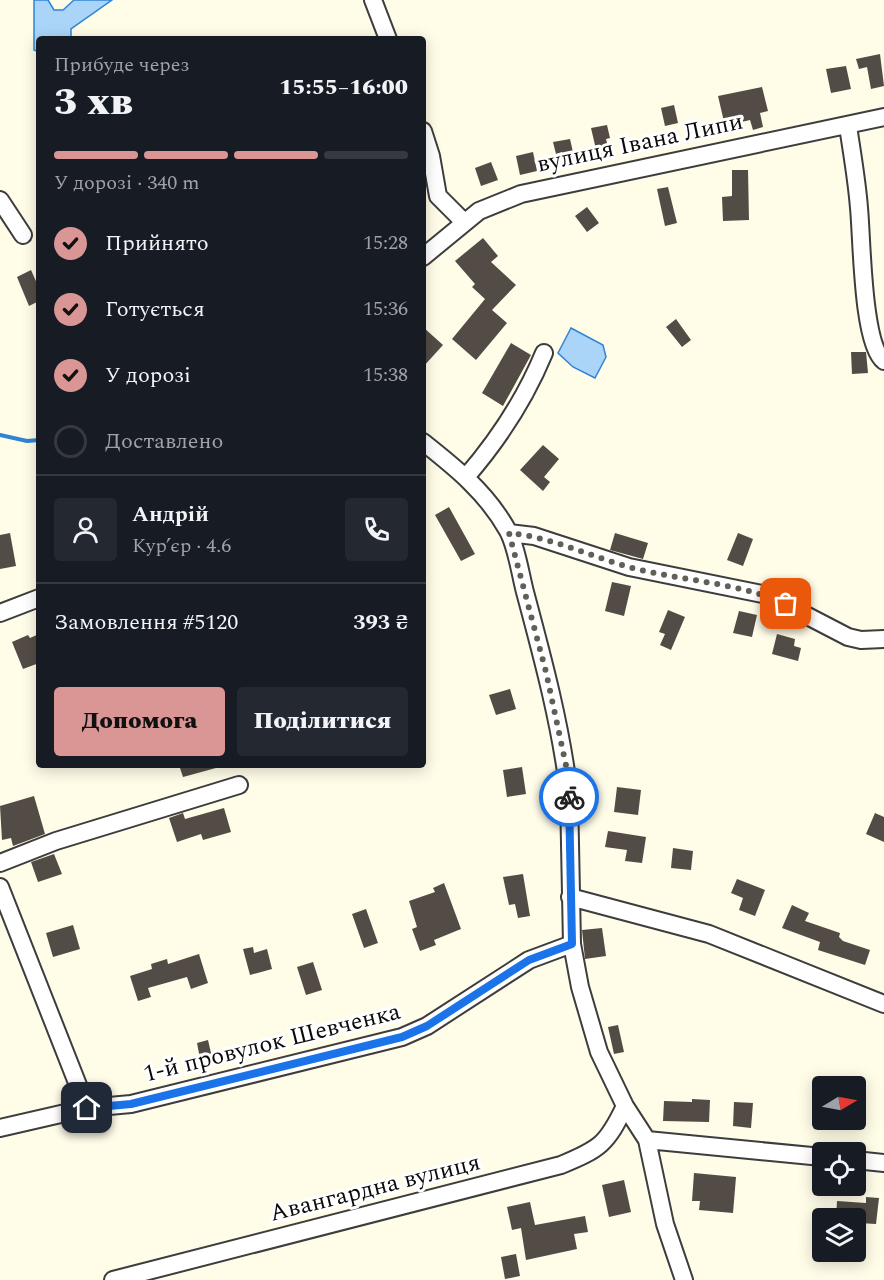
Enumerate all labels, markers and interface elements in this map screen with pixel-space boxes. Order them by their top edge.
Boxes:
text: Прибуде через [54,50,189,80]
text: 15:55–16:00 [279,71,408,104]
text: 3 хв [54,73,132,132]
street label: вулиця Івана Липи [534,104,746,182]
text: У дорозі · 340 m [54,168,199,198]
icon: check [54,227,87,260]
text: Прийнято [105,227,209,260]
text: 15:28 [363,228,408,258]
icon: check [54,293,87,326]
text: Готується [105,293,205,326]
text: 15:36 [363,294,408,324]
icon: check [54,359,87,392]
text: У дорозі [105,359,191,392]
text: 15:38 [363,360,408,390]
text: Доставлено [105,425,223,458]
button: person [54,498,117,561]
text: Андрій [132,498,209,531]
button: phone [345,498,408,561]
text: Кур’єр · 4.6 [132,531,231,561]
pin [760,578,811,629]
icon: bag [769,587,802,620]
text: Замовлення #5120 [54,606,238,639]
text: 393 ₴ [353,606,408,639]
button: Допомога [54,687,225,756]
button: Поділитися [237,687,408,756]
courier [539,767,599,827]
icon: bike [553,781,586,814]
street label: 1-й провулок Шевченка [140,994,405,1092]
north arrow [812,1076,866,1130]
map controls [812,1076,866,1262]
pin [61,1082,112,1133]
icon: home [70,1091,103,1124]
button: locate [812,1142,866,1196]
street label: Авангардна вулиця [266,1144,484,1232]
button: layers [812,1208,866,1262]

